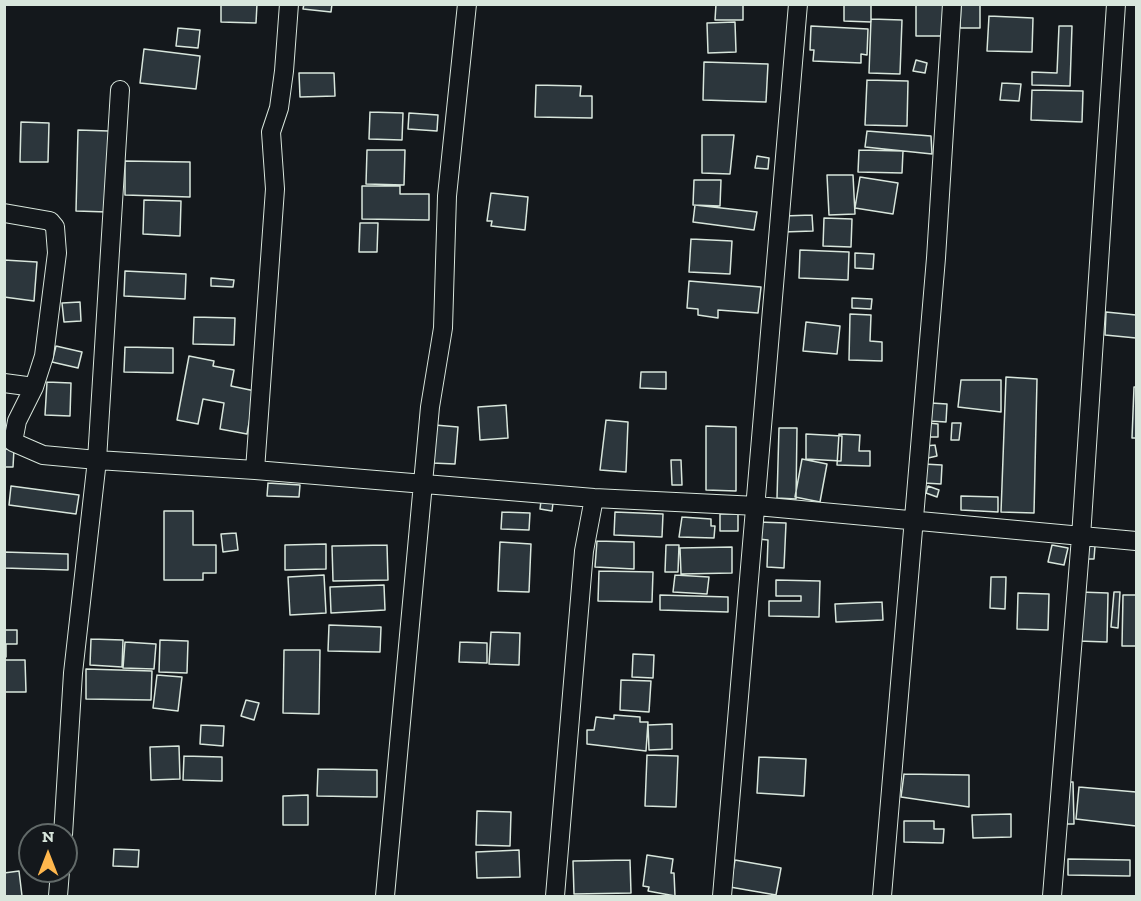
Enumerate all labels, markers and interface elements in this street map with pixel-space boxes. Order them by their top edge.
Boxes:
north arrow [18,823,78,883]
text: N [42,827,54,846]

